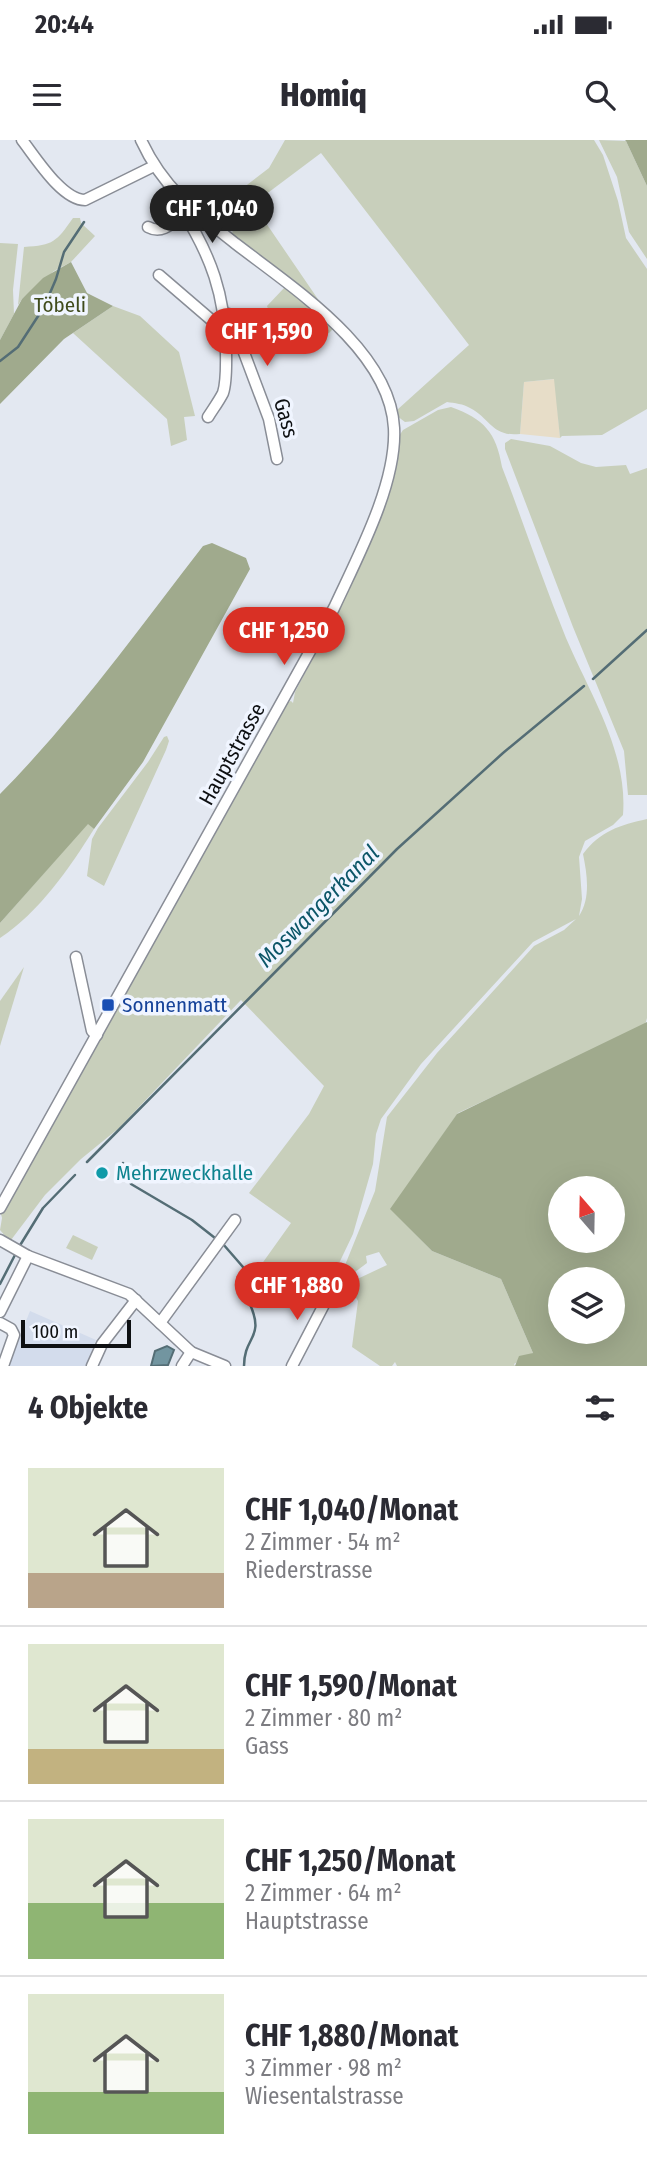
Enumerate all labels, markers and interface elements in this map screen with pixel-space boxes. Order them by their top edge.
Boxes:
text: 20:44 [35,9,94,40]
icon: menu [28,76,66,114]
text: Homiq [280,76,367,114]
icon: search [581,76,619,114]
pin: CHF 1,040 [132,186,292,245]
text: CHF 1,040 [166,194,258,222]
park label: Töbeli [34,292,86,318]
pin: CHF 1,590 [187,308,347,368]
text: CHF 1,590 [221,317,313,345]
street label: Gass [268,395,304,441]
pin: CHF 1,250 [204,608,364,667]
text: CHF 1,250 [239,616,329,644]
street label: Hauptstrasse [193,698,271,810]
water label: Moswangerkanal [251,839,385,973]
place label: Sonnenmatt [122,992,227,1018]
marker: Sonnenmatt [100,997,116,1013]
place label: Mehrzweckhalle [116,1160,253,1186]
marker: Mehrzweckhalle [94,1165,110,1181]
north arrow [548,1176,625,1253]
map controls [548,1176,625,1344]
pin: CHF 1,880 [217,1262,377,1322]
button: layers [548,1267,625,1344]
text: CHF 1,880 [251,1271,343,1299]
scale bar [21,1317,131,1349]
text: 100 m [32,1320,78,1343]
icon: filters [581,1389,619,1427]
text: 4 Objekte [28,1390,148,1426]
text: CHF 1,040/Monat [245,1492,458,1528]
icon: home [84,1496,168,1580]
text: 2 Zimmer · 54 m² [245,1528,401,1556]
text: Riederstrasse [245,1556,373,1584]
text: CHF 1,590/Monat [245,1668,457,1704]
icon: home [84,1672,168,1756]
text: 2 Zimmer · 80 m² [245,1704,402,1732]
text: Gass [245,1732,289,1760]
text: CHF 1,250/Monat [245,1843,456,1879]
icon: home [84,1847,168,1931]
text: 2 Zimmer · 64 m² [245,1879,402,1907]
text: Hauptstrasse [245,1907,369,1935]
text: CHF 1,880/Monat [245,2018,459,2054]
icon: home [84,2022,168,2106]
text: 3 Zimmer · 98 m² [245,2054,402,2082]
text: Wiesentalstrasse [245,2082,404,2110]

